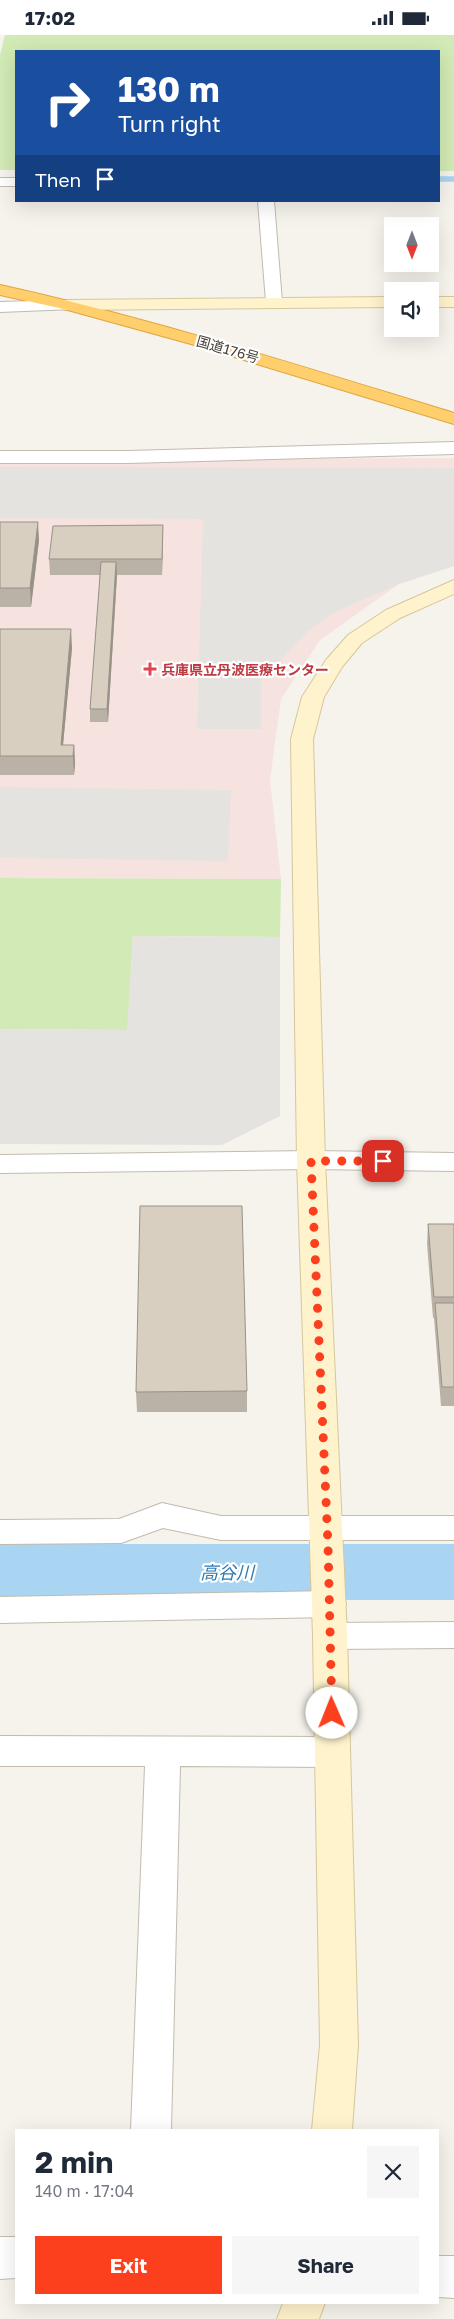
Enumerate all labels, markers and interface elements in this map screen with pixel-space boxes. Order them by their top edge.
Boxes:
text: 17:02 [25,6,75,29]
text: 130 m [118,68,220,110]
icon: right [35,70,100,135]
text: Turn right [118,110,221,137]
icon: arrive [91,165,119,193]
text: Then [35,168,81,191]
north arrow [384,217,439,273]
map controls [384,217,439,337]
button: sound [384,282,439,337]
street label: 国道176号 [195,332,261,366]
place label: 兵庫県立丹波医療センター [161,661,329,678]
marker: 兵庫県立丹波医療センター [143,662,157,676]
pin [362,1140,404,1182]
icon: arrive [369,1147,397,1175]
water label: 高谷川 [200,1561,256,1583]
position arrow [305,1686,357,1738]
text: 2 min [35,2144,113,2180]
button: close [367,2146,419,2198]
text: 140 m · 17:04 [35,2181,134,2201]
button: Exit [35,2236,222,2294]
button: Share [232,2236,419,2294]

